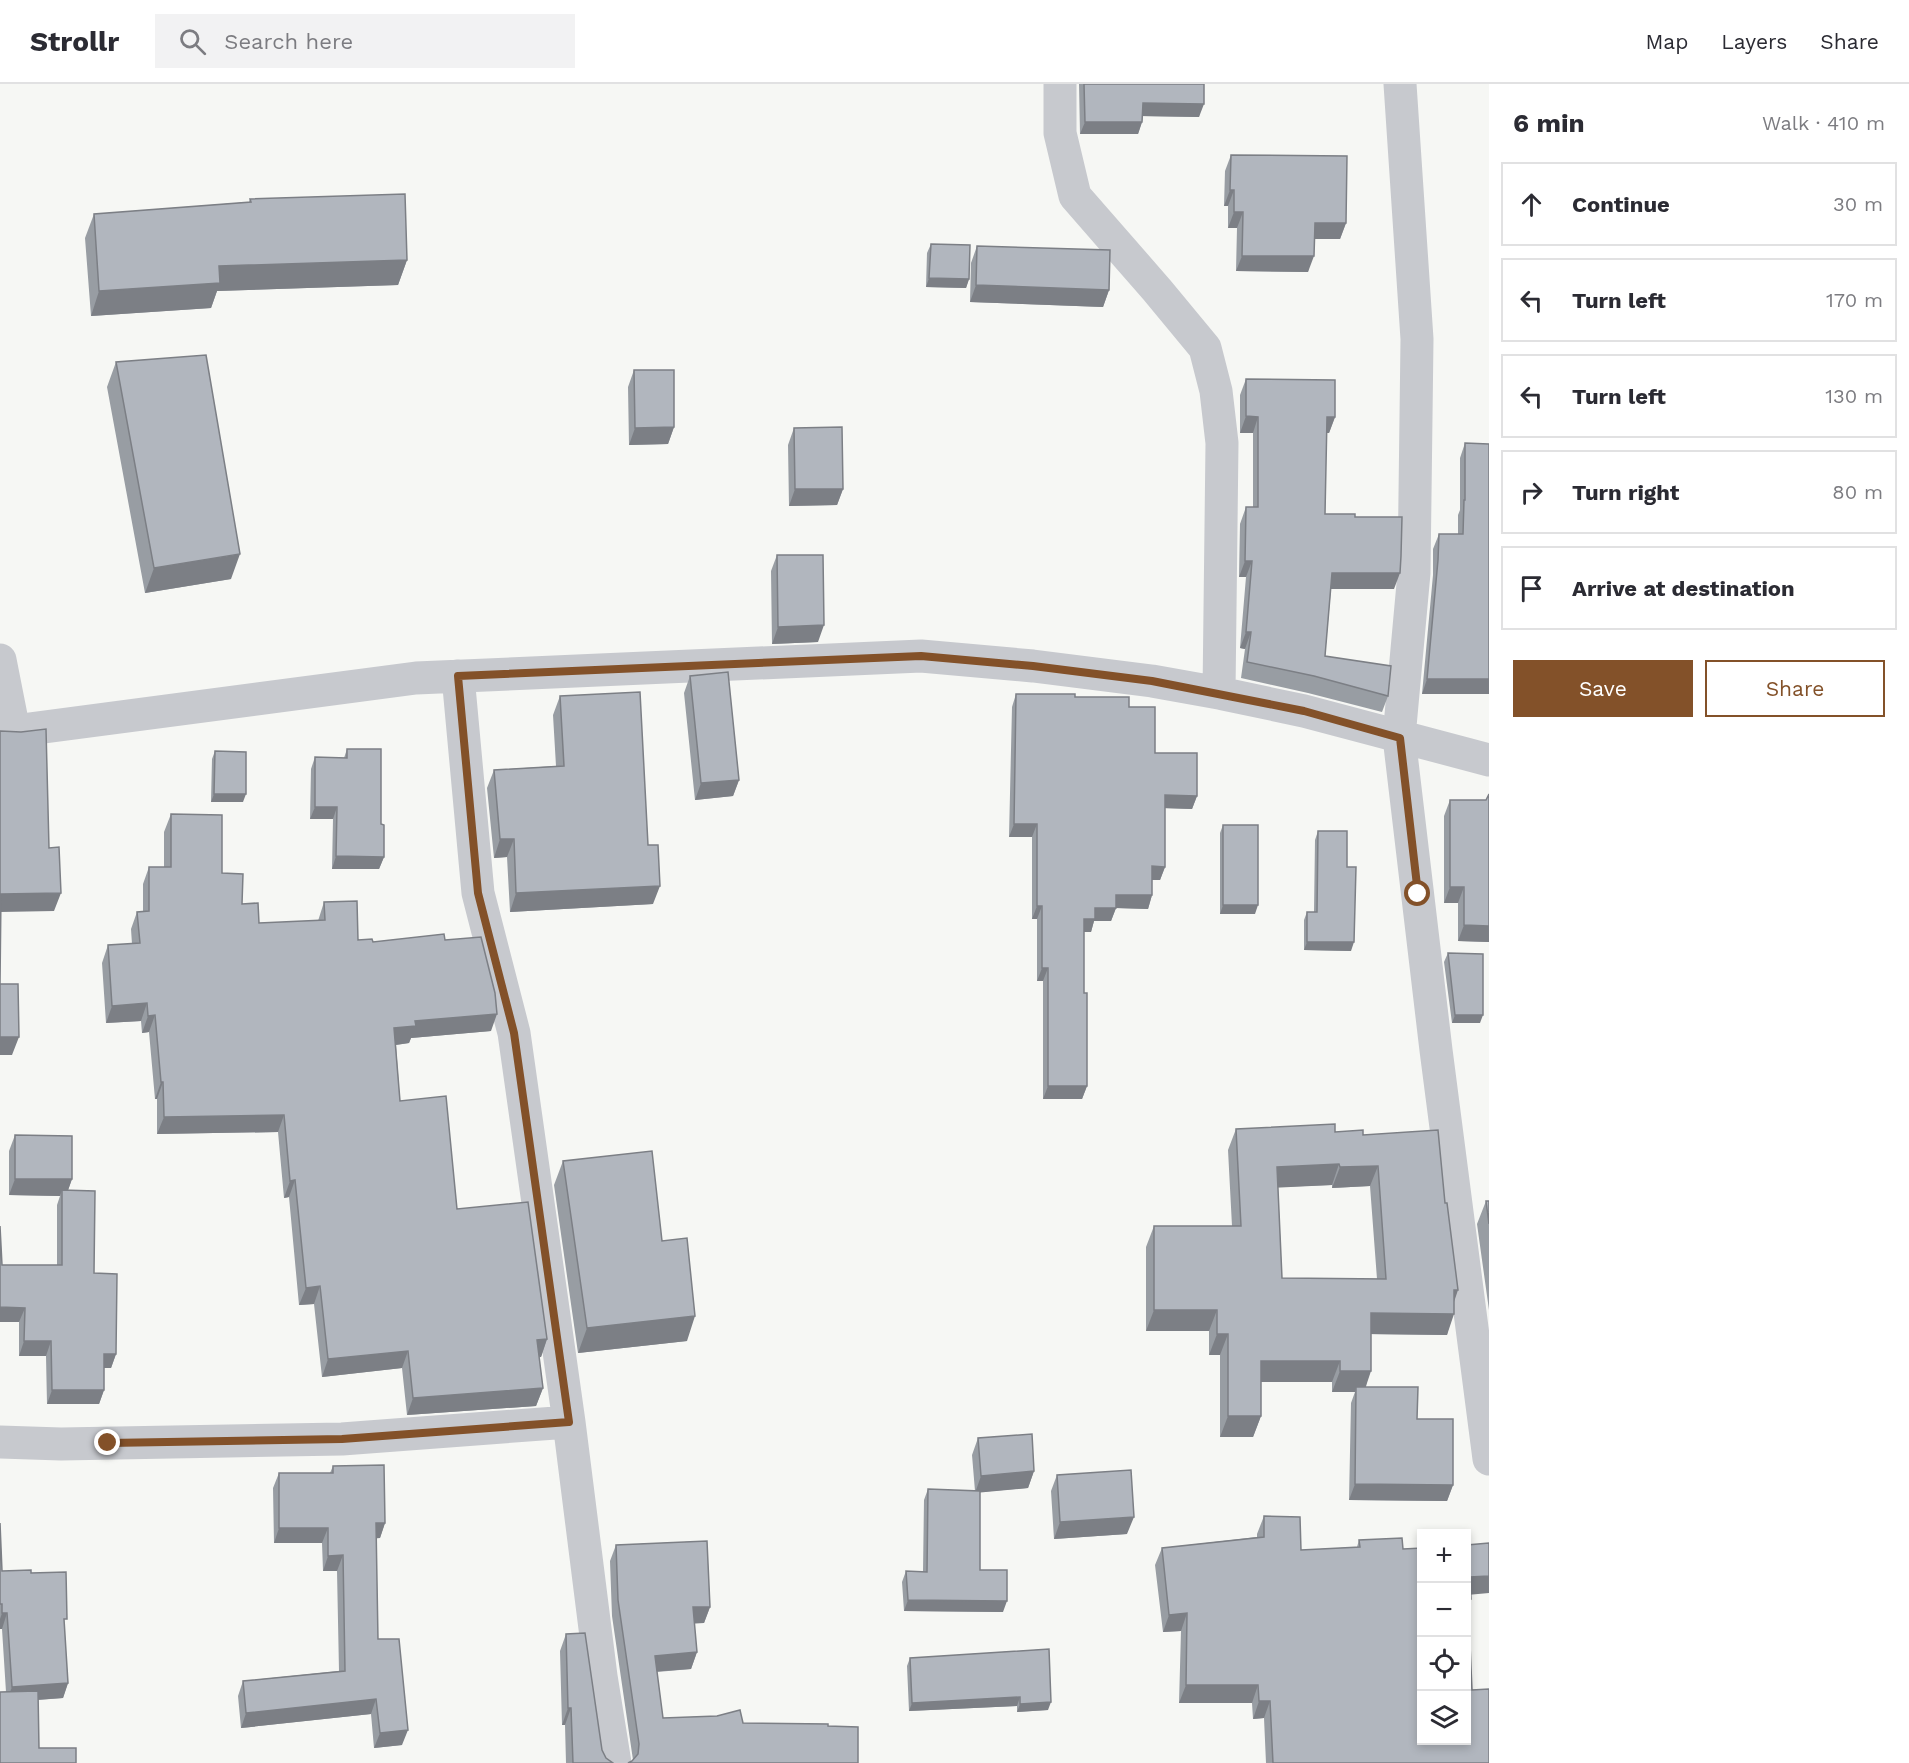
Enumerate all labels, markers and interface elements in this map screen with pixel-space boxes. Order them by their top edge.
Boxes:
search box [155,14,575,68]
text: Strollr [30,25,119,58]
icon: search [176,25,209,58]
text: Search here [224,29,353,54]
text: Map [1645,29,1688,54]
text: Layers [1721,29,1787,54]
text: Share [1820,29,1879,54]
text: 6 min [1513,108,1585,138]
text: Walk · 410 m [1762,111,1885,135]
icon: ahead [1515,188,1548,221]
text: Continue [1572,192,1670,217]
text: 30 m [1833,192,1883,216]
icon: left [1515,284,1548,317]
text: Turn left [1572,288,1666,313]
text: 170 m [1826,288,1883,312]
icon: left [1515,380,1548,413]
text: Turn left [1572,384,1666,409]
text: 130 m [1825,384,1883,408]
icon: right [1515,476,1548,509]
text: Turn right [1572,480,1679,505]
text: 80 m [1832,480,1883,504]
icon: arrive [1515,572,1548,605]
text: Arrive at destination [1572,576,1795,601]
button: Save [1513,660,1693,717]
button: Share [1705,660,1885,717]
route start [1404,880,1430,906]
route end [94,1429,120,1455]
map controls [1417,1529,1471,1745]
button: + [1417,1529,1471,1583]
button: − [1417,1583,1471,1637]
button: locate [1417,1637,1471,1691]
button: layers [1417,1691,1471,1745]

